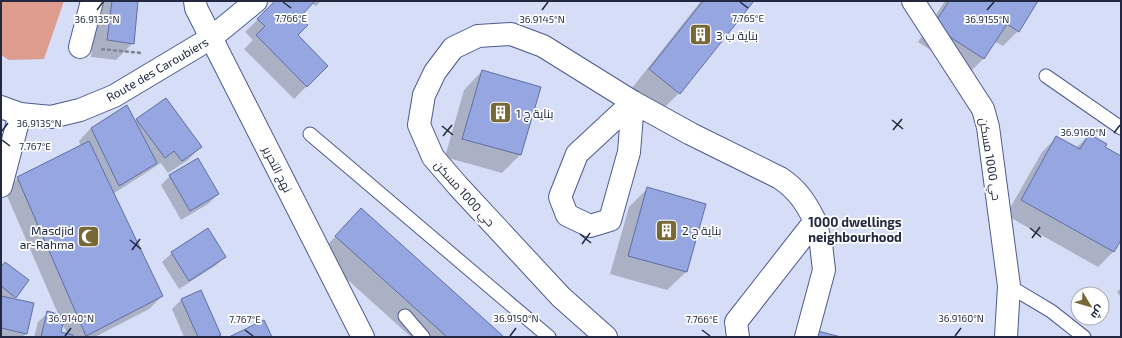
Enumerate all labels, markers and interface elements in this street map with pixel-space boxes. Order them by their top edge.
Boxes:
text: 7.766°E [275,12,308,24]
text: 7.765°E [732,12,764,24]
text: 36.9135°N [75,13,119,25]
text: 36.9145°N [519,13,565,25]
text: 36.9155°N [965,13,1009,25]
building icon: بناية ب 3 [688,22,714,48]
place label: بناية ب 3 [716,28,758,43]
street label: Route des Caroubiers [103,34,211,104]
building icon: بناية ج 1 [488,100,514,126]
place label: بناية ج 1 [516,106,554,122]
text: 36.9135°N [17,117,61,129]
street label: حي 1000 مسكن [974,117,1004,202]
text: 36.9160°N [1060,126,1106,138]
text: 7.767°E [19,140,51,152]
street label: نهج التحرير [258,143,296,195]
street label: حي 1000 مسكن [429,157,498,231]
district label: 1000 dwellings neighbourhood [808,214,902,245]
building icon: بناية ج 2 [654,217,680,243]
place label: Masdjid ar-Rahma [20,223,74,251]
place label: بناية ج 2 [682,223,721,239]
mosque icon: Masdjid ar-Rahma [76,224,102,250]
north arrow [1070,286,1110,326]
text: ش [1088,302,1108,322]
text: 36.9140°N [48,312,94,324]
text: 36.9150°N [493,312,539,324]
text: 36.9160°N [938,312,984,324]
text: 7.767°E [229,313,261,325]
text: 7.766°E [686,313,719,325]

